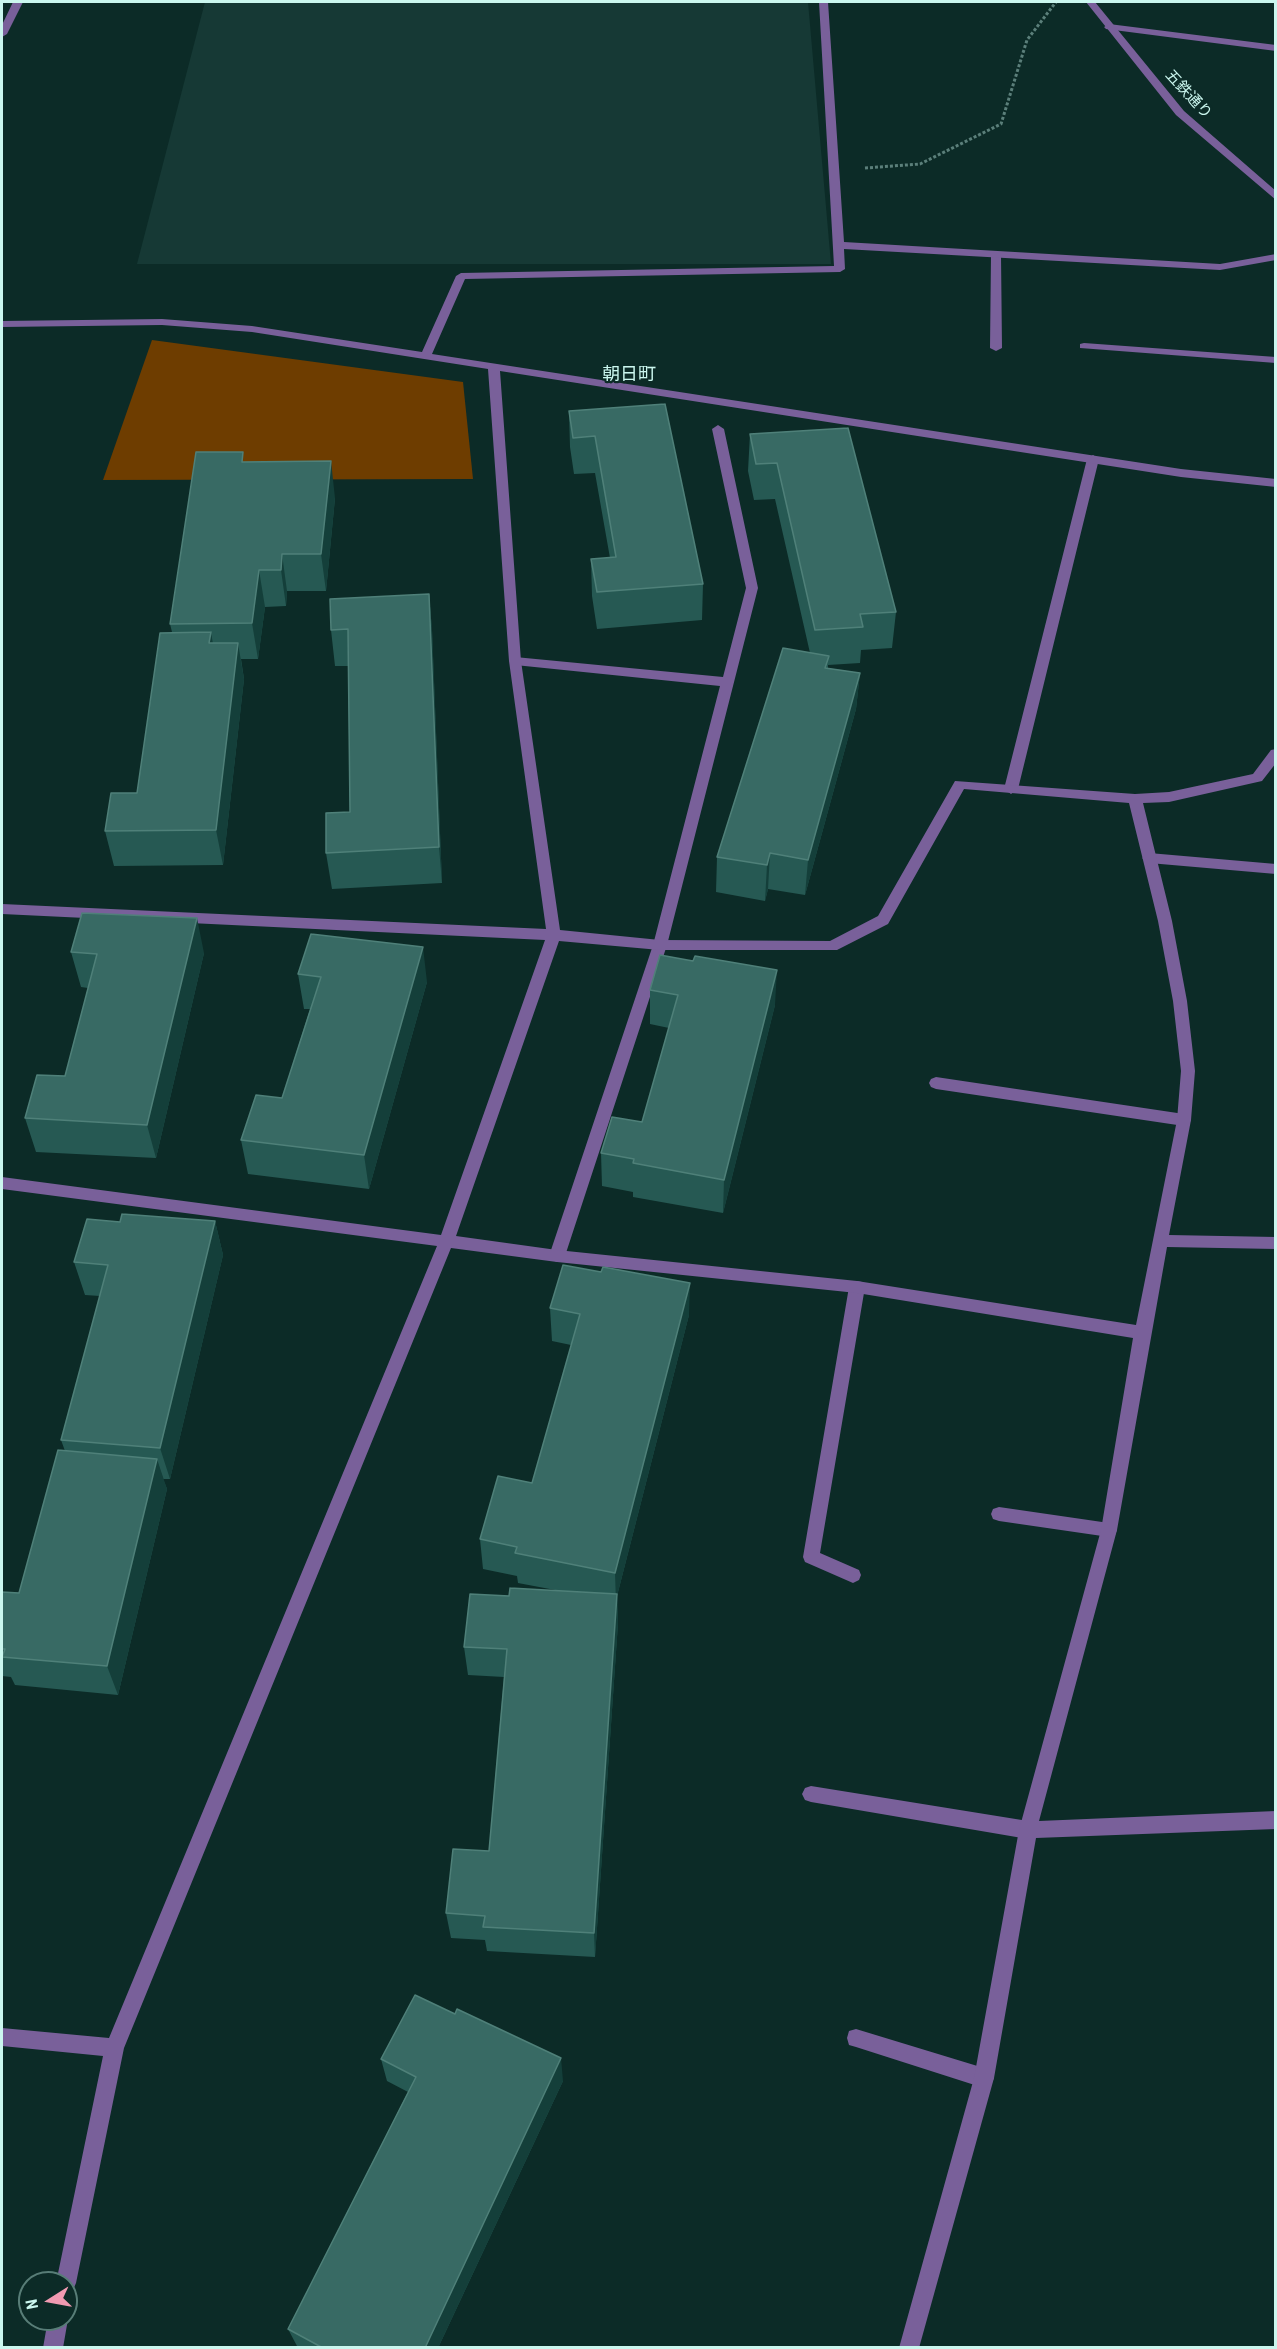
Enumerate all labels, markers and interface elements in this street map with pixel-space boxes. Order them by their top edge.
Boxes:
street label: 五鉄通り [1161,67,1215,123]
district label: 朝日町 [602,364,656,386]
north arrow [18,2271,78,2331]
text: N [22,2298,42,2311]

